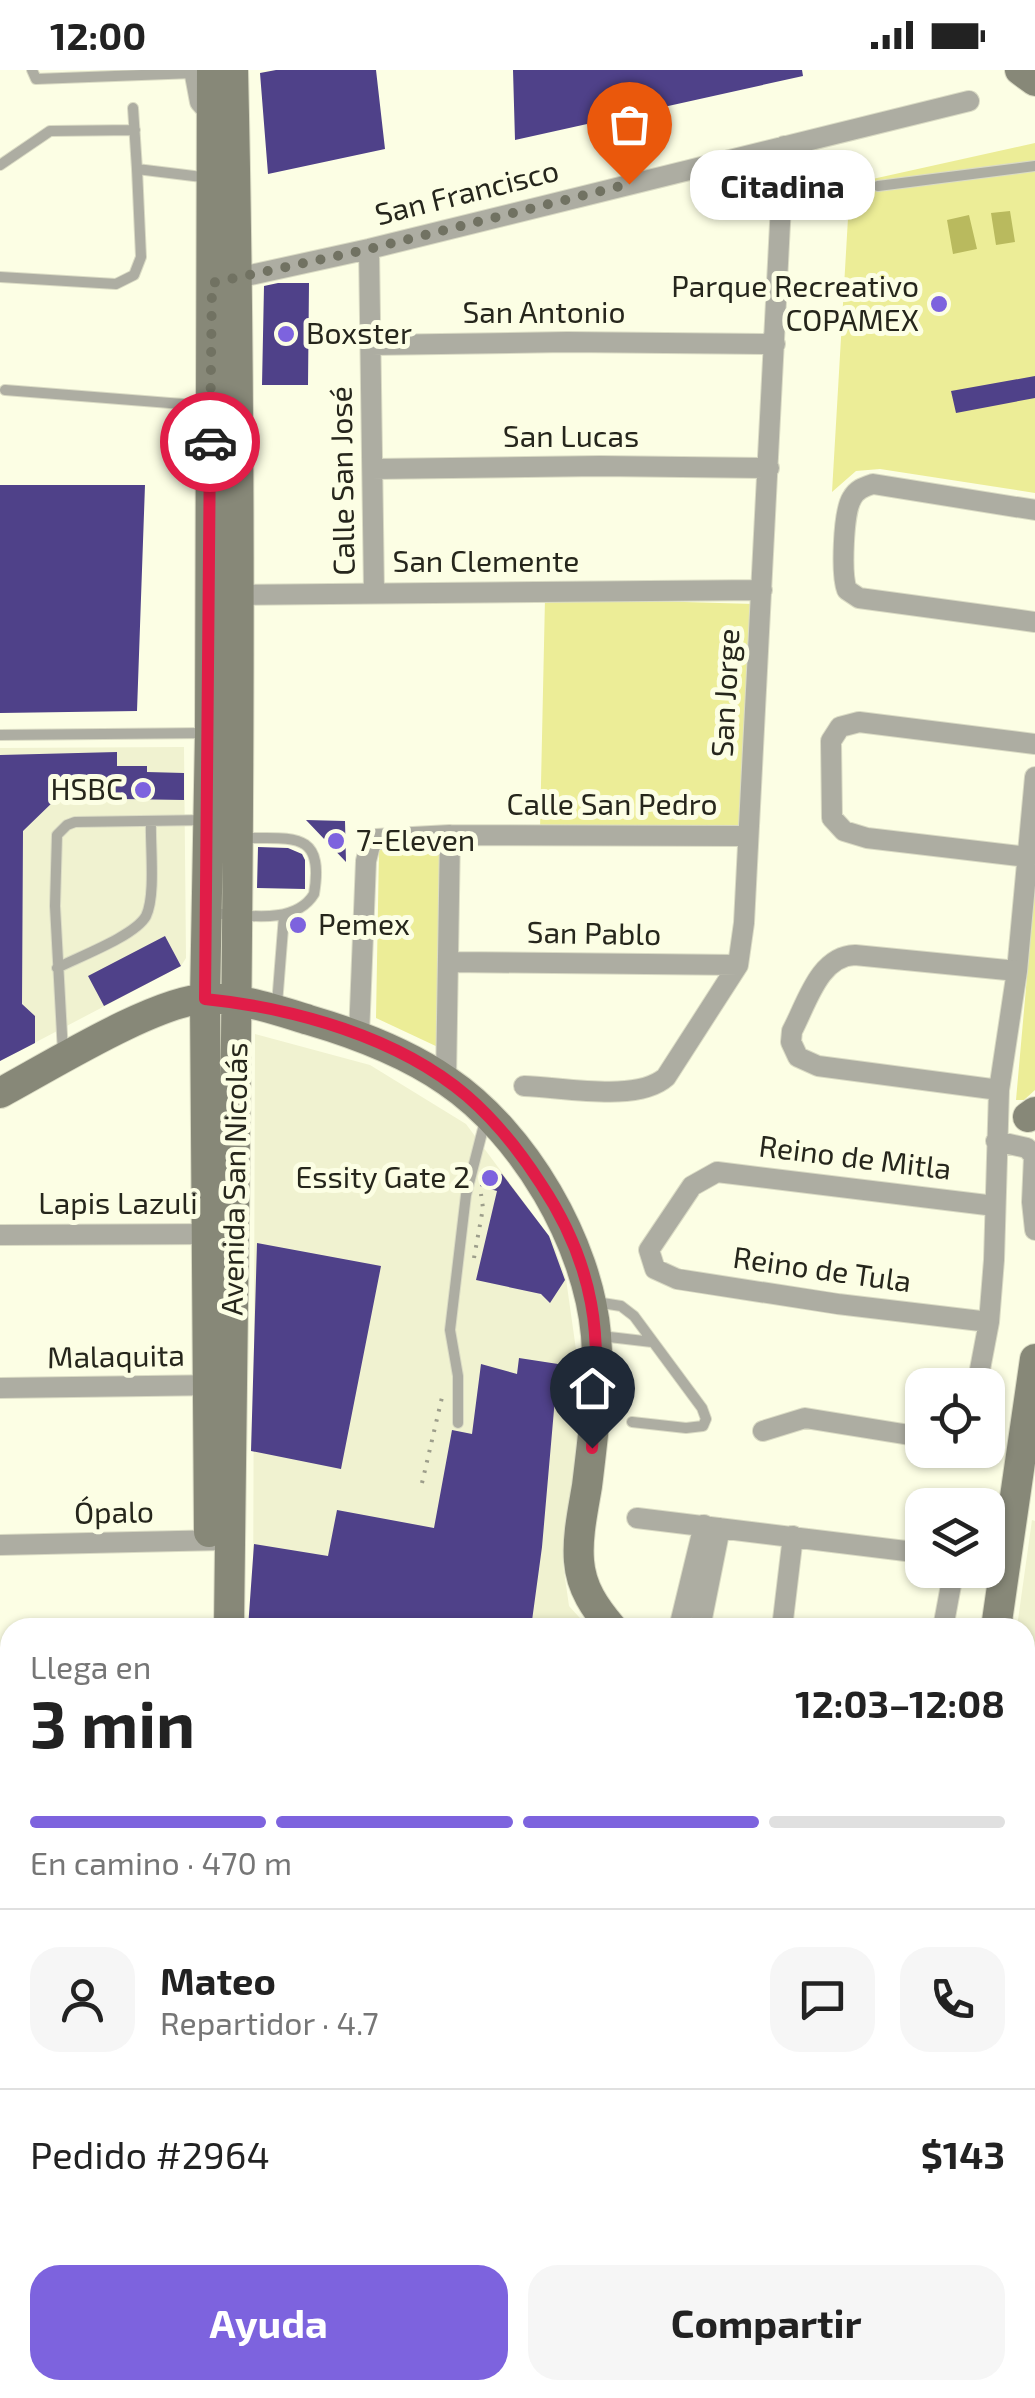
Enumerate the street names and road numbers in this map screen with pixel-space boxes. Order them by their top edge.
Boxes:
street label: San Francisco [371,151,562,231]
street label: San Antonio [462,293,626,329]
street label: Calle San José [321,386,361,576]
street label: San Lucas [503,417,639,453]
street label: San Clemente [393,542,579,578]
street label: San Jorge [703,628,745,758]
street label: Calle San Pedro [506,785,718,821]
street label: San Pablo [526,913,662,951]
street label: Avenida San Nicolás [213,1042,253,1316]
street label: Reino de Mitla [757,1126,954,1186]
street label: Lapis Lazuli [38,1184,198,1220]
street label: Reino de Tula [731,1238,914,1298]
street label: Malaquita [47,1336,185,1374]
street label: Ópalo [74,1492,154,1530]

